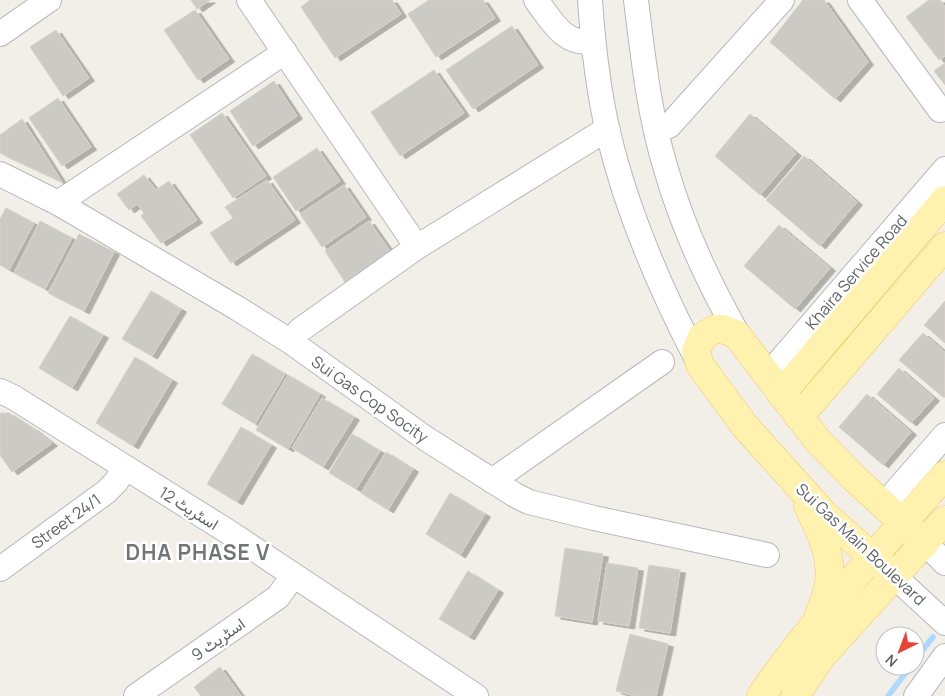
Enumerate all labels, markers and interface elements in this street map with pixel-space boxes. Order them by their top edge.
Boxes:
street label: Khaira Service Road [800,210,912,334]
street label: Sui Gas Cop Socity [307,350,433,448]
street label: Sui Gas Main Boulevard [791,478,931,610]
street label: اسٹریٹ 12 [155,481,223,535]
street label: Street 24/1 [27,488,105,554]
district label: DHA PHASE V [125,538,271,566]
street label: اسٹریٹ 9 [187,613,249,665]
north arrow [875,626,925,676]
text: N [881,651,901,671]

